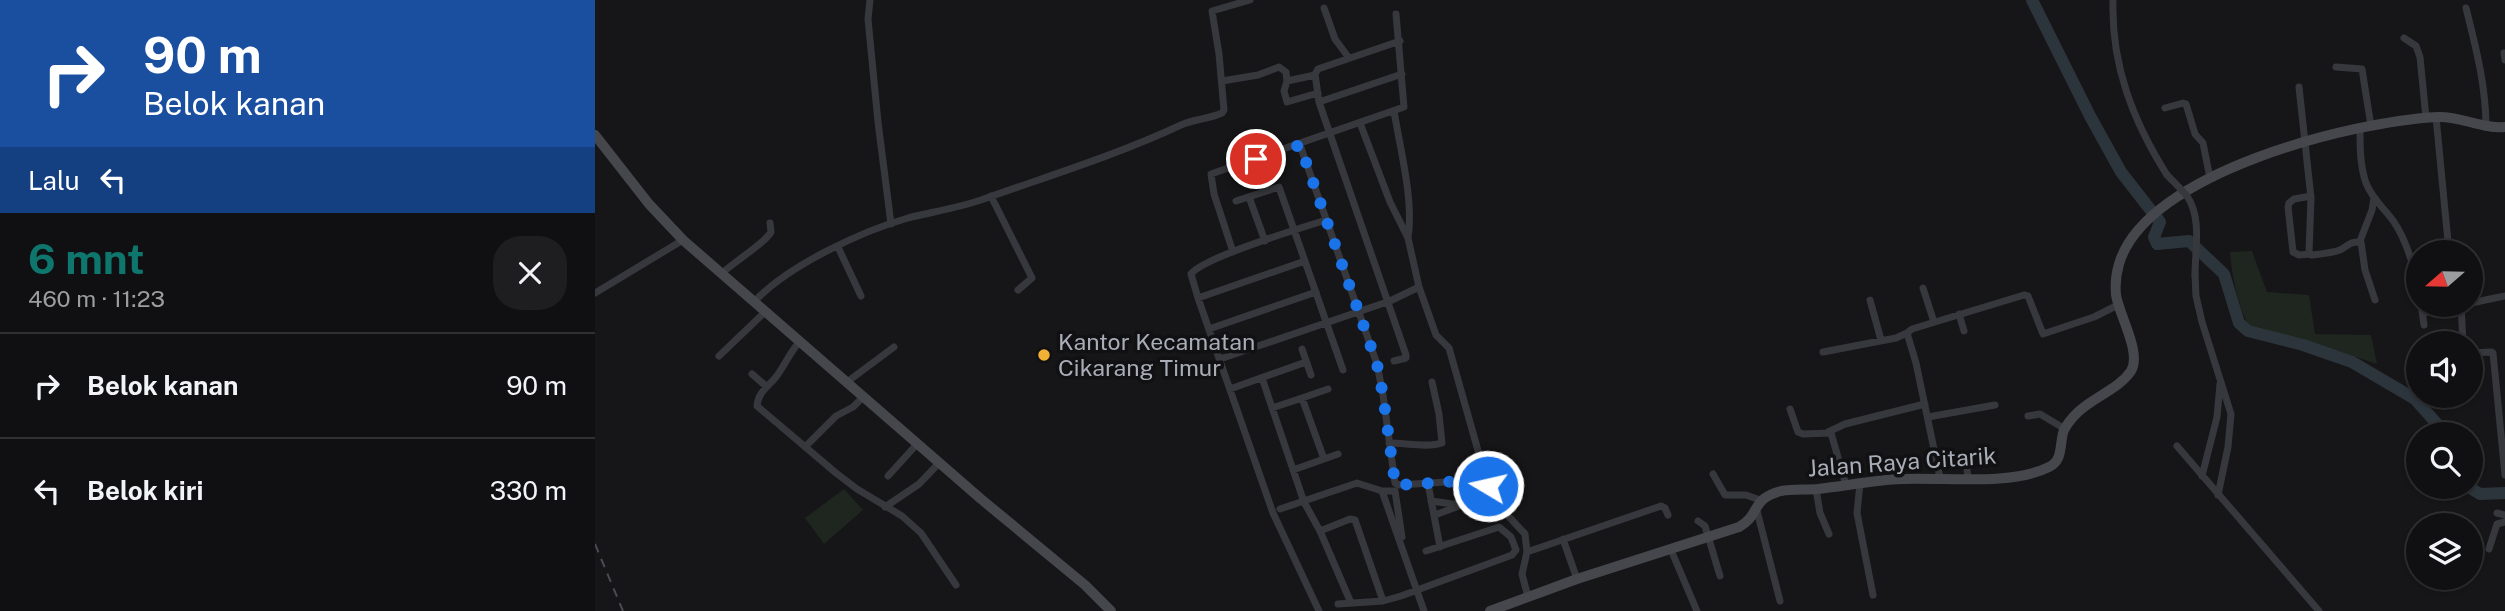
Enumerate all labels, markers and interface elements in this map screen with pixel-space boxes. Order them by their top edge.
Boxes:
text: 90 m [143,26,262,84]
icon: right [28,28,119,119]
text: Belok kanan [143,85,325,122]
pin [1226,129,1286,189]
icon: arrive [1237,140,1275,178]
icon: left [94,161,132,199]
text: Lalu [28,165,80,196]
text: 6 mnt [28,234,144,283]
button: close [493,236,567,310]
north arrow [2406,240,2483,317]
map controls [2406,240,2483,590]
text: 460 m · 11:23 [28,285,165,312]
place label: Kantor Kecamatan Cikarang Timur [1058,328,1255,381]
button: sound [2406,331,2483,408]
marker: Kantor Kecamatan Cikarang Timur [1036,347,1052,363]
icon: right [28,367,66,405]
text: Belok kanan [87,370,238,401]
text: 90 m [506,370,567,401]
button: search [2406,422,2483,499]
street label: Jalan Raya Citarik [1807,441,1997,482]
position arrow [1451,449,1525,523]
icon: left [28,472,66,510]
text: Belok kiri [87,475,203,506]
text: 330 m [490,475,567,506]
button: layers [2406,513,2483,590]

